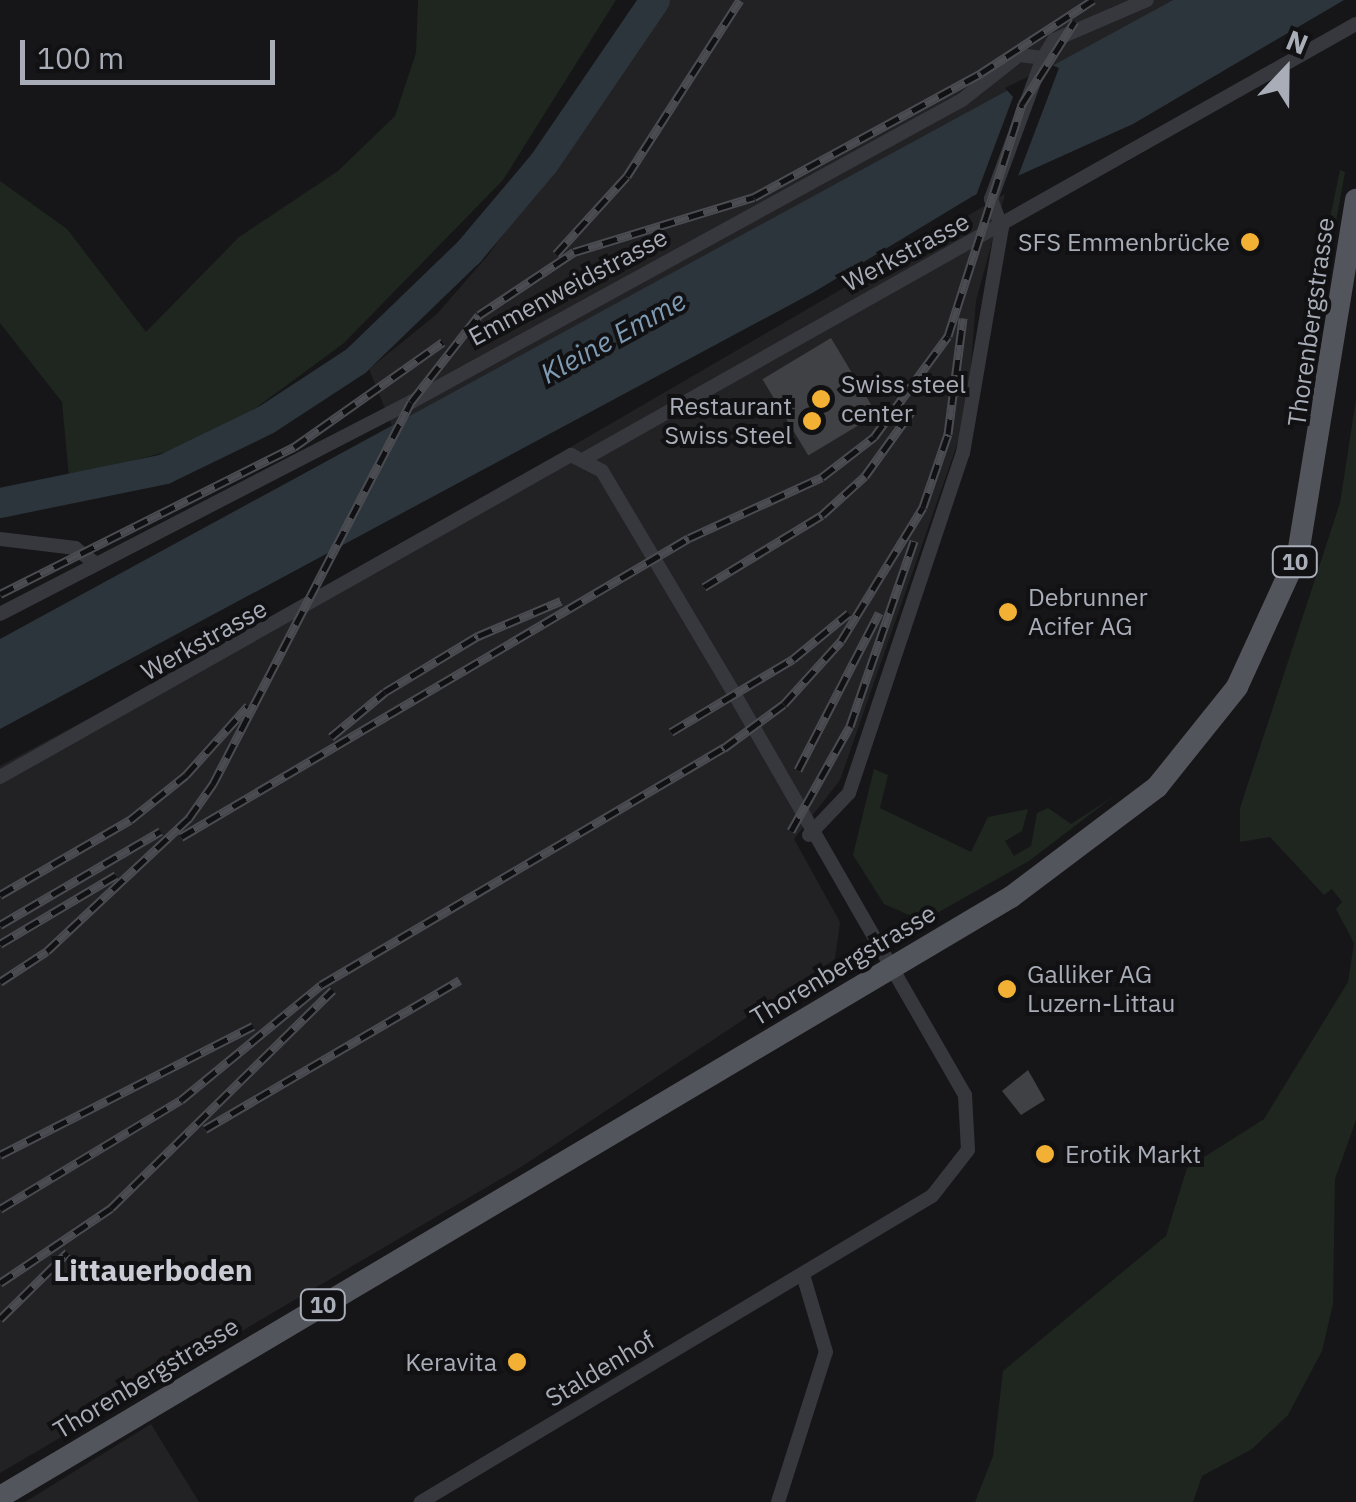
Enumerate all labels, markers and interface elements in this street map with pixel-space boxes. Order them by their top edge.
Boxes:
scale bar [25,20,280,82]
north arrow [1236,20,1336,120]
text: N [1281,21,1314,63]
text: 100 m [37,38,124,77]
street label: Werkstrasse [838,206,974,298]
street label: Thorenbergstrasse [1281,216,1341,428]
street label: Emmenweidstrasse [464,222,672,352]
place label: SFS Emmenbrücke [1018,227,1230,257]
marker: SFS Emmenbrücke [1239,231,1261,253]
water label: Kleine Emme [535,283,691,391]
place label: Swiss steel center [841,370,966,429]
marker: Swiss steel center [810,388,832,410]
place label: Restaurant Swiss Steel [664,392,792,451]
marker: Restaurant Swiss Steel [801,410,823,432]
road number: 10 [1270,545,1320,579]
place label: Debrunner Acifer AG [1028,583,1148,642]
street label: Werkstrasse [136,593,272,687]
marker: Debrunner Acifer AG [997,601,1019,623]
street label: Thorenbergstrasse [745,898,941,1032]
place label: Galliker AG Luzern-Littau [1027,960,1176,1019]
marker: Galliker AG Luzern-Littau [996,978,1018,1000]
place label: Erotik Markt [1065,1139,1201,1169]
marker: Erotik Markt [1034,1143,1056,1165]
district label: Littauerboden [53,1252,253,1288]
road number: 10 [298,1288,348,1322]
street label: Thorenbergstrasse [48,1311,244,1445]
street label: Staldenhof [540,1325,660,1413]
place label: Keravita [405,1347,497,1377]
marker: Keravita [506,1351,528,1373]

